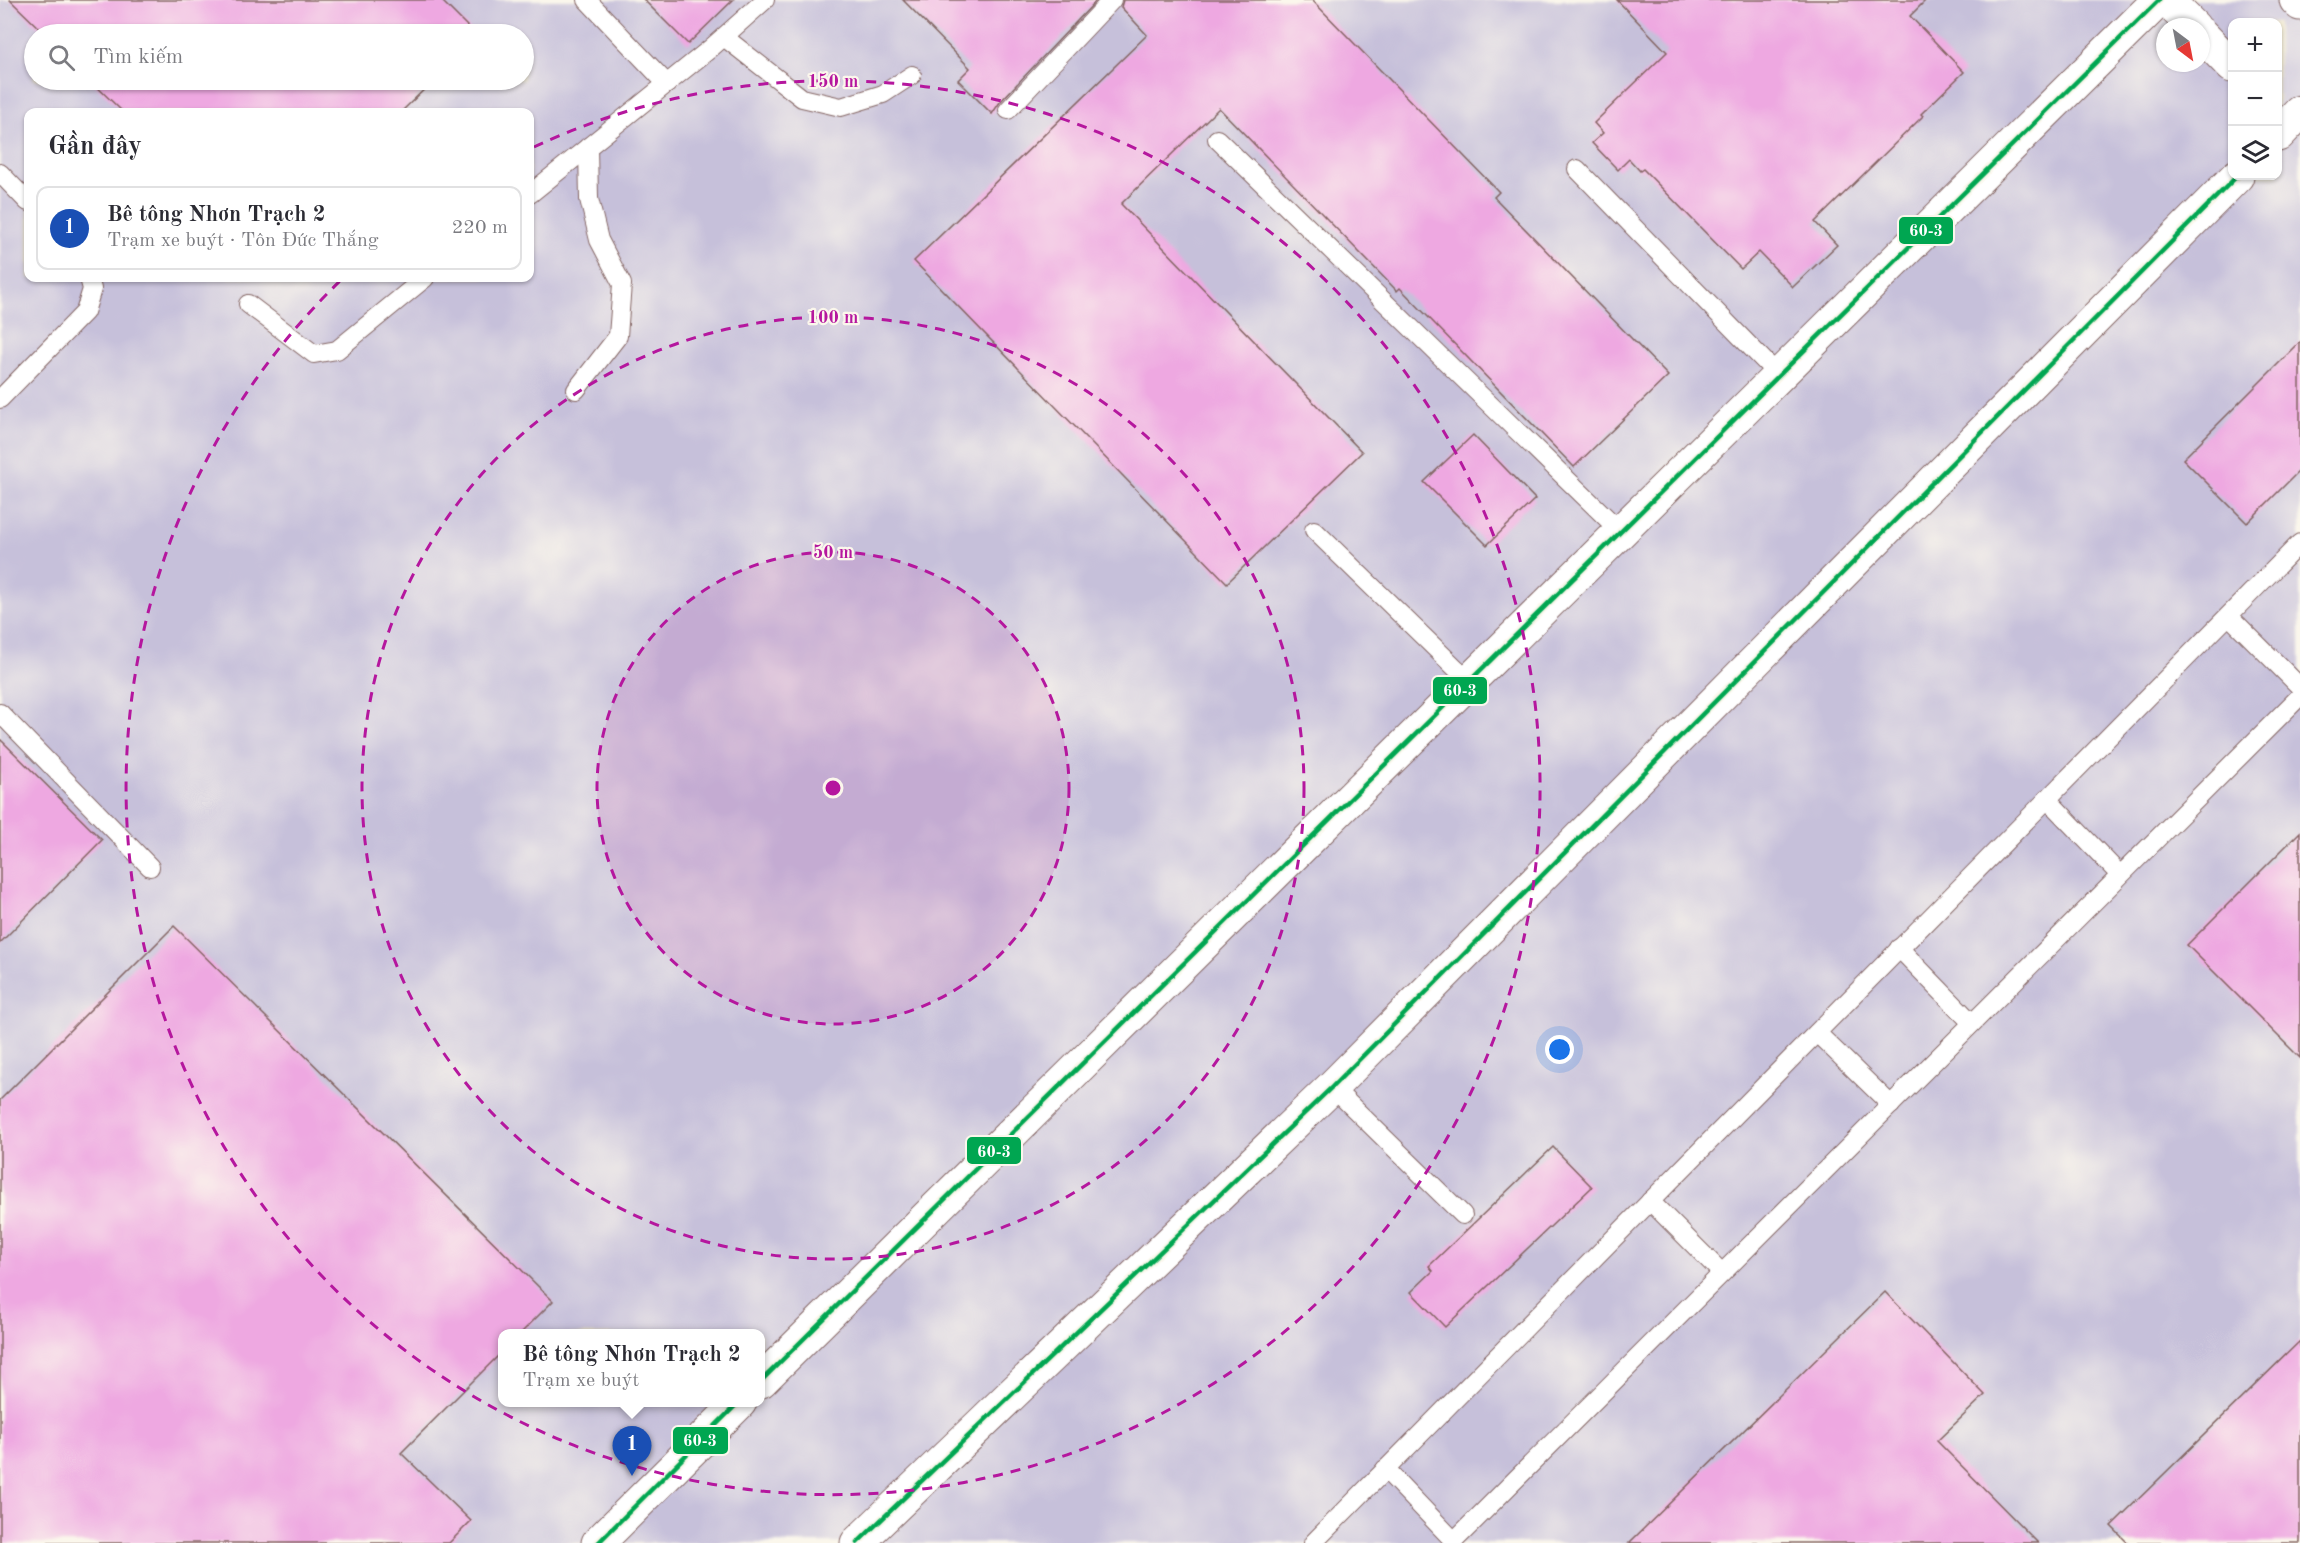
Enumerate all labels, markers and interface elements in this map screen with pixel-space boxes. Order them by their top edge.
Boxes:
north arrow [2156,18,2210,72]
map controls [2228,18,2282,180]
button: + [2228,18,2282,72]
search box [24,24,534,90]
icon: search [45,41,78,74]
text: Tìm kiếm [93,46,183,68]
button: − [2228,72,2282,126]
text: 150 m [808,73,858,91]
button: layers [2228,126,2282,180]
text: Gần đây [48,134,142,160]
text: Bê tông Nhơn Trạch 2 [107,204,325,226]
line badge: 60-3 [1898,216,1954,245]
text: 1 [64,218,75,238]
text: 220 m [452,218,508,238]
text: 60-3 [1909,224,1943,240]
text: Trạm xe buýt · Tôn Đức Thắng [107,231,378,251]
text: 100 m [808,309,858,327]
text: 50 m [813,544,853,562]
line badge: 60-3 [1432,676,1488,705]
text: 60-3 [1443,684,1477,700]
centre of rings [823,778,843,798]
your location [1545,1035,1574,1064]
line badge: 60-3 [966,1136,1022,1165]
text: 60-3 [977,1145,1011,1161]
popup [498,1329,765,1407]
text: Bê tông Nhơn Trạch 2 [522,1344,741,1366]
text: Trạm xe buýt [522,1371,639,1391]
pin: 1 [612,1426,652,1476]
line badge: 60-3 [672,1426,729,1455]
text: 60-3 [683,1434,717,1450]

